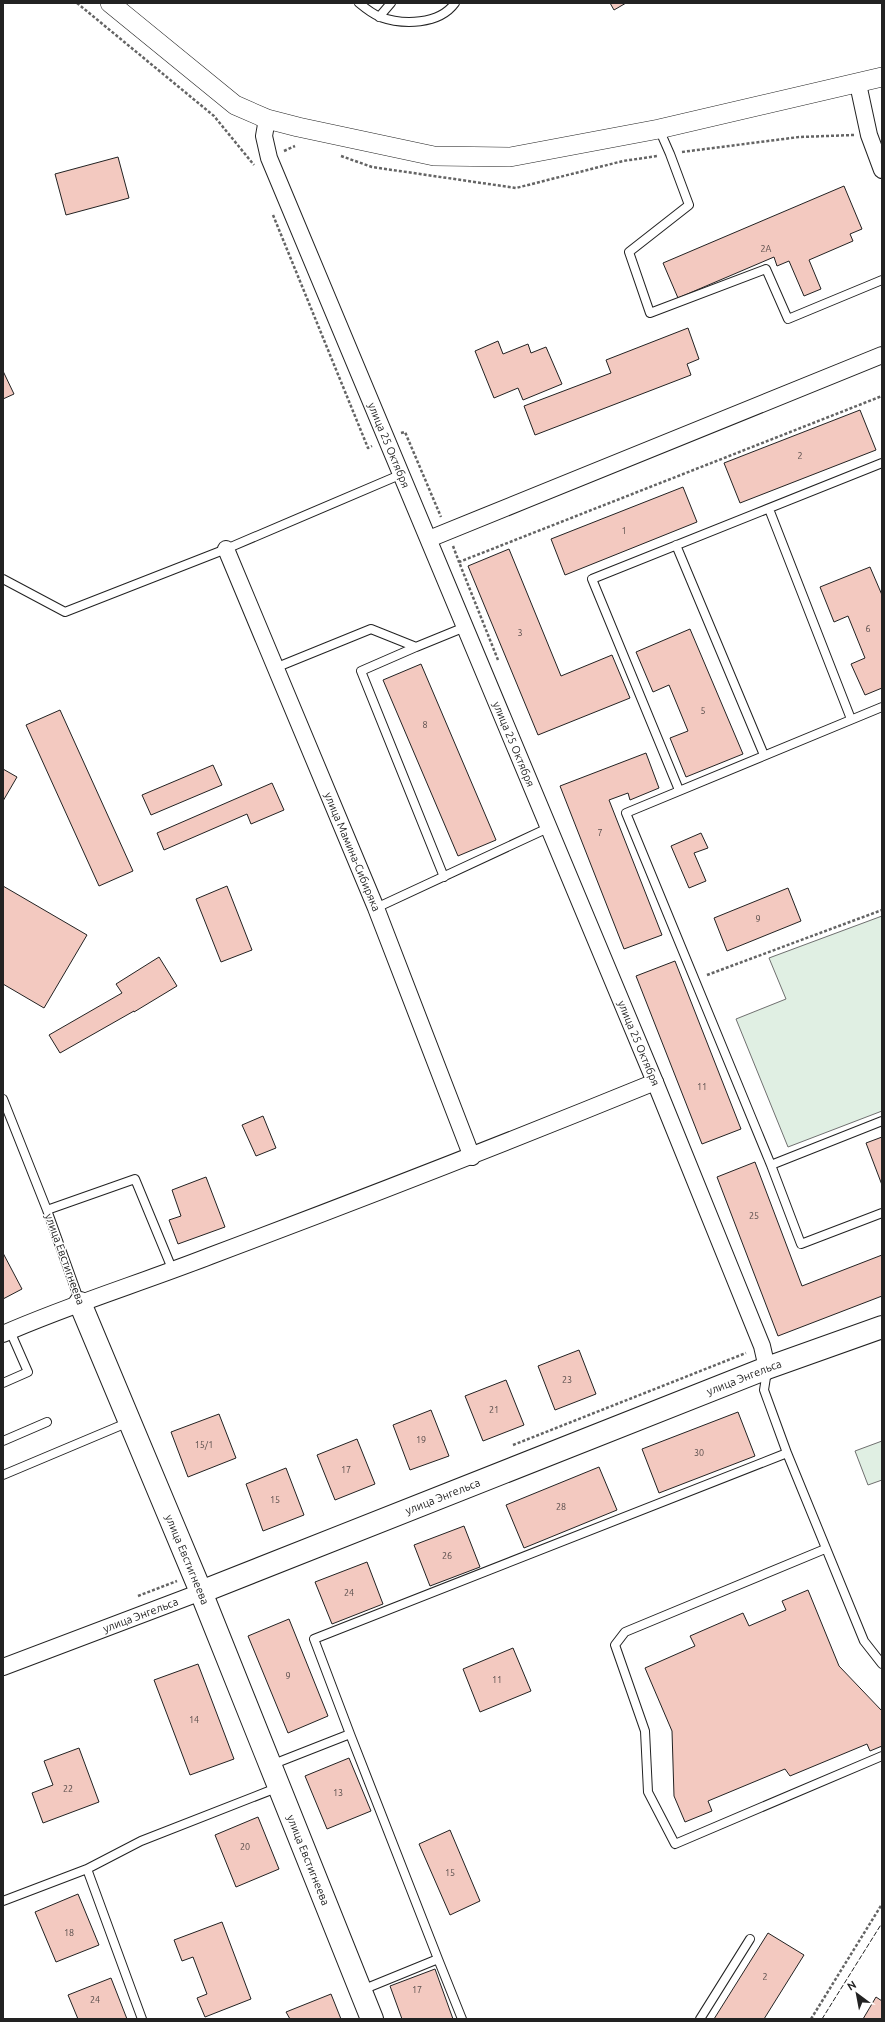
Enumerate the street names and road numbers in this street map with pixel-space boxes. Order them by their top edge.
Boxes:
street label: улица 25 Октября [366,401,412,490]
street label: улица 25 Октября [491,700,537,789]
street label: улица Мамина-Сибиряка [322,790,383,913]
street label: улица 25 Октября [616,999,662,1088]
street label: улица Евстигнеева [43,1212,87,1306]
street label: улица Энгельса [705,1357,783,1397]
street label: улица Энгельса [404,1476,482,1516]
street label: улица Евстигнеева [163,1513,211,1606]
street label: улица Энгельса [101,1595,180,1635]
street label: улица Евстигнеева [285,1813,332,1907]

